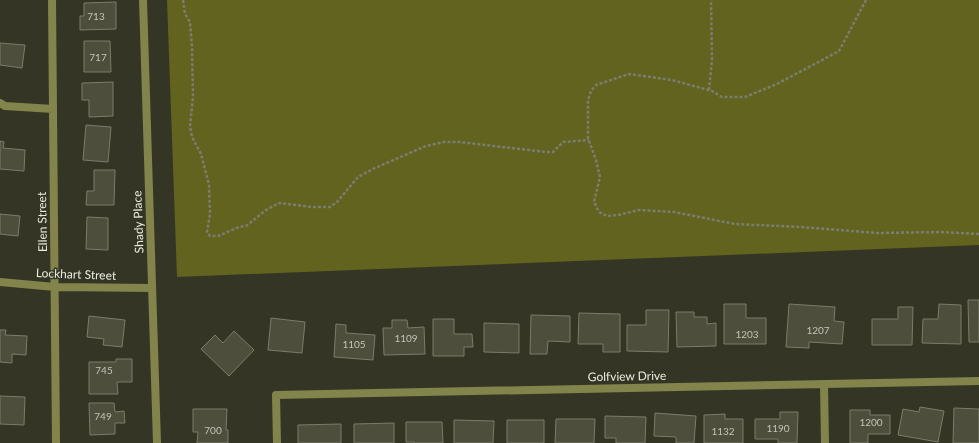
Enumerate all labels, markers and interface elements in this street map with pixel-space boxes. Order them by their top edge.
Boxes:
house number: 713 [87,10,105,22]
house number: 717 [89,51,107,63]
street label: Shady Place [129,190,147,254]
street label: Ellen Street [34,191,50,252]
street label: Lockhart Street [36,265,117,283]
house number: 1207 [806,324,830,336]
house number: 1203 [735,328,759,340]
house number: 1109 [394,332,418,344]
house number: 1105 [342,338,366,350]
house number: 745 [95,364,113,376]
street label: Golfview Drive [588,368,666,384]
house number: 749 [94,410,112,422]
house number: 1200 [859,416,883,428]
house number: 1190 [766,422,790,434]
house number: 700 [204,424,222,436]
house number: 1132 [711,425,735,437]

